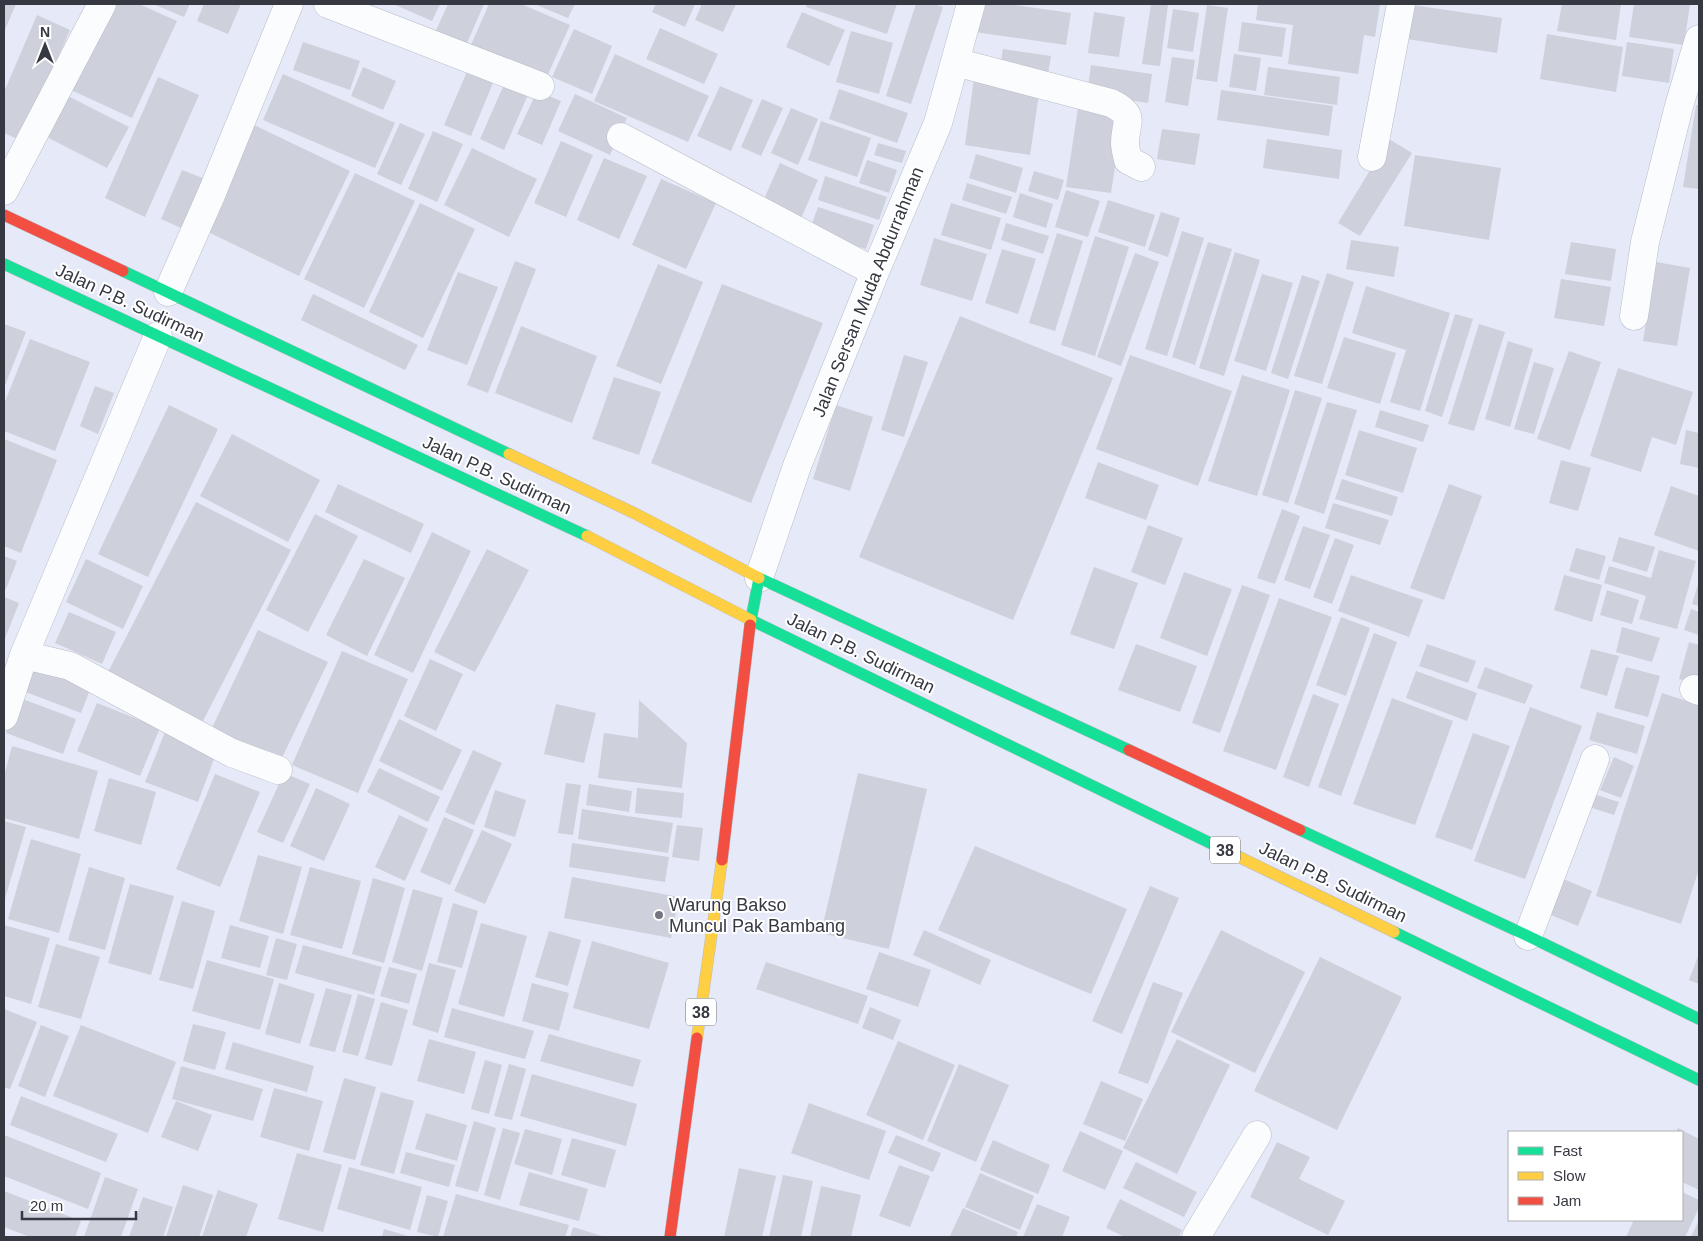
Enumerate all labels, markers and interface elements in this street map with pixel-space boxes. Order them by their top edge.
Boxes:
north arrow [20,20,70,70]
text: N [40,24,50,40]
street label: Jalan Sersan Muda Abdurrahman [808,164,928,420]
street label: Jalan P.B. Sudirman [52,260,208,346]
street label: Jalan P.B. Sudirman [419,432,575,518]
street label: Jalan P.B. Sudirman [784,609,938,697]
road number: 38 [1210,836,1240,864]
street label: Jalan P.B. Sudirman [1256,838,1410,926]
place label: Warung Bakso Muncul Pak Bambang [669,895,845,936]
marker: Warung Bakso Muncul Pak Bambang [653,909,665,921]
road number: 38 [686,999,716,1026]
legend [1508,1131,1683,1221]
text: Fast [1553,1142,1583,1159]
text: Slow [1553,1167,1586,1184]
scale bar [22,1188,136,1220]
text: Jam [1553,1192,1581,1209]
text: 20 m [30,1197,63,1214]

